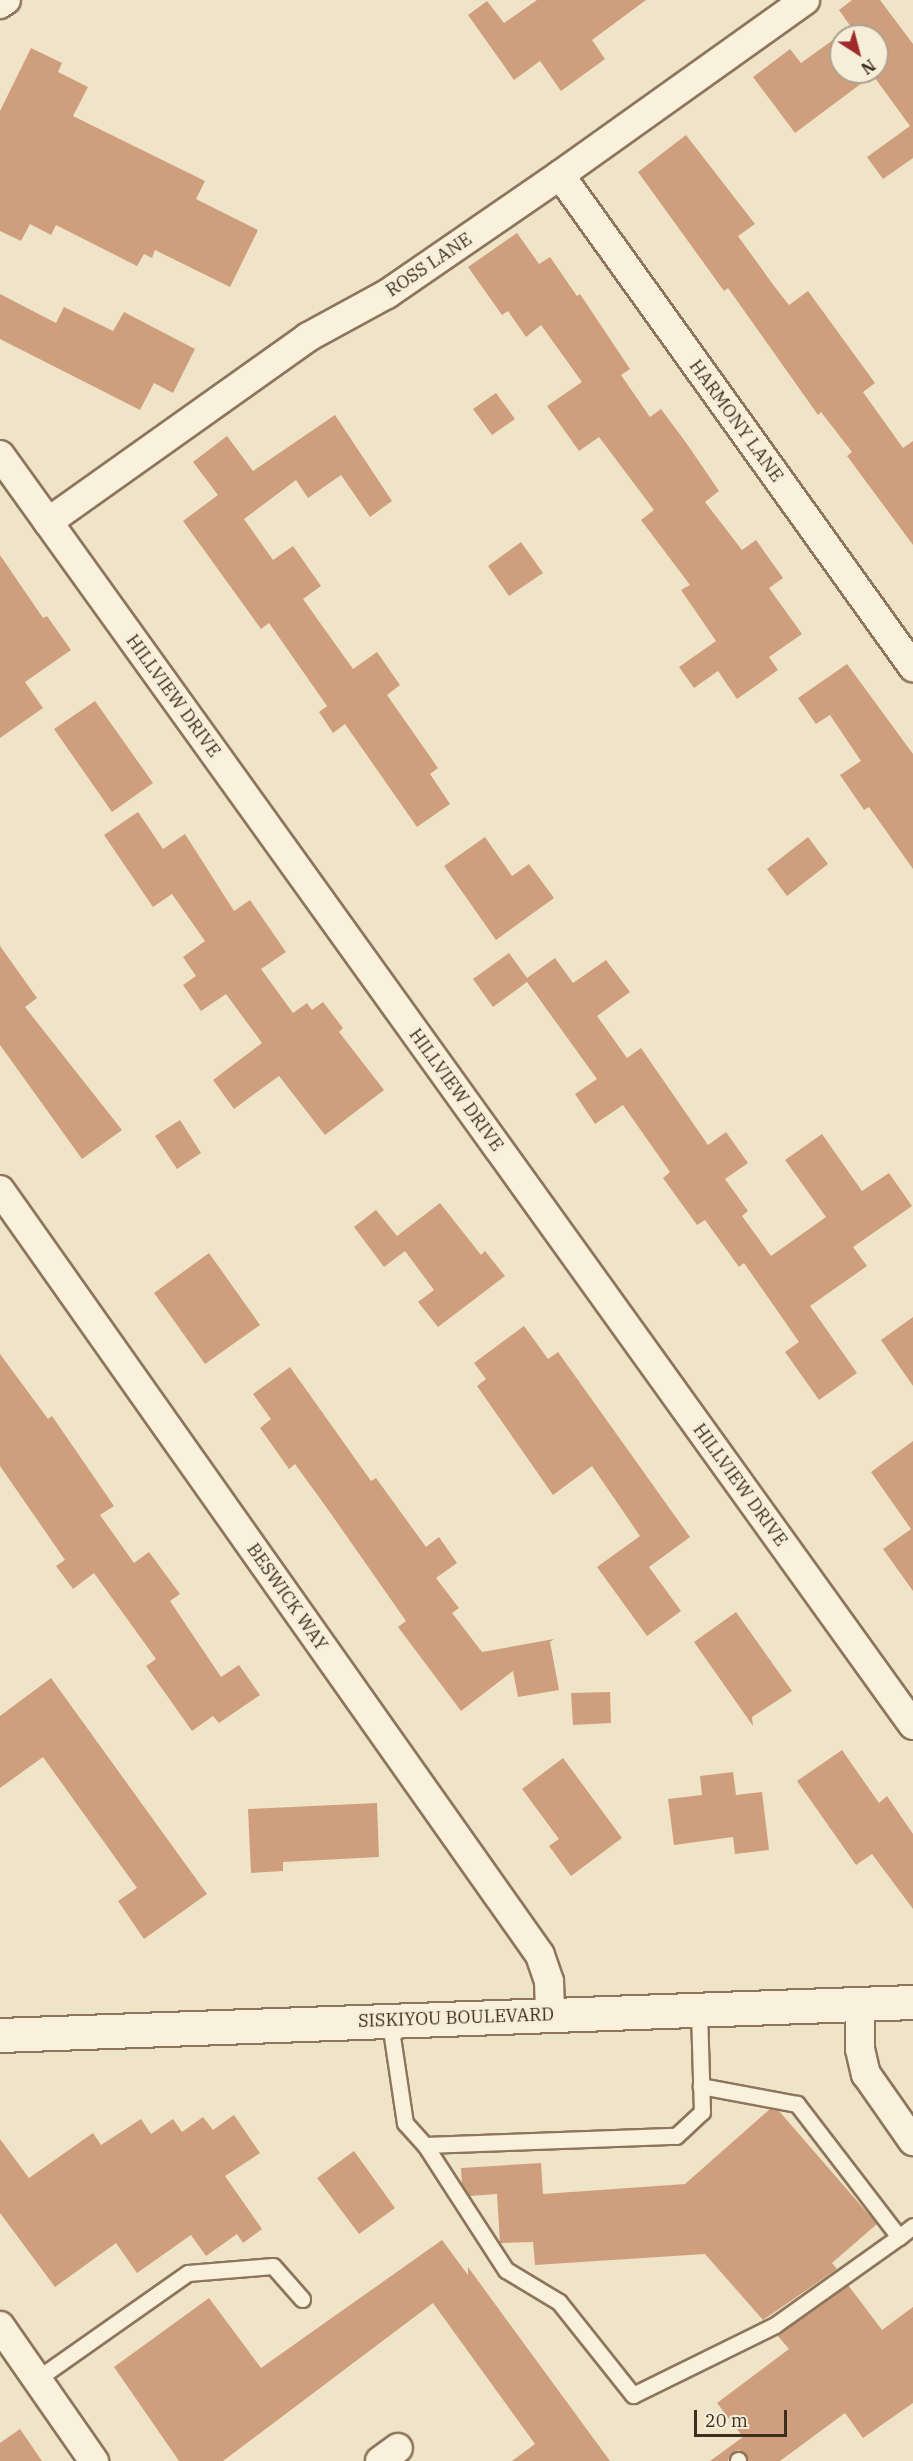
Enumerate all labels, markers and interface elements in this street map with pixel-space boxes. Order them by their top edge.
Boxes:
north arrow [829,24,889,84]
text: N [857,55,879,79]
street label: ROSS LANE [382,228,476,302]
street label: HARMONY LANE [684,356,788,486]
street label: HILLVIEW DRIVE [121,630,225,762]
street label: HILLVIEW DRIVE [404,1024,508,1156]
street label: HILLVIEW DRIVE [688,1419,792,1551]
street label: BESWICK WAY [242,1539,332,1655]
street label: SISKIYOU BOULEVARD [358,2004,554,2032]
scale bar [697,2398,790,2436]
text: 20 m [705,2409,748,2432]

